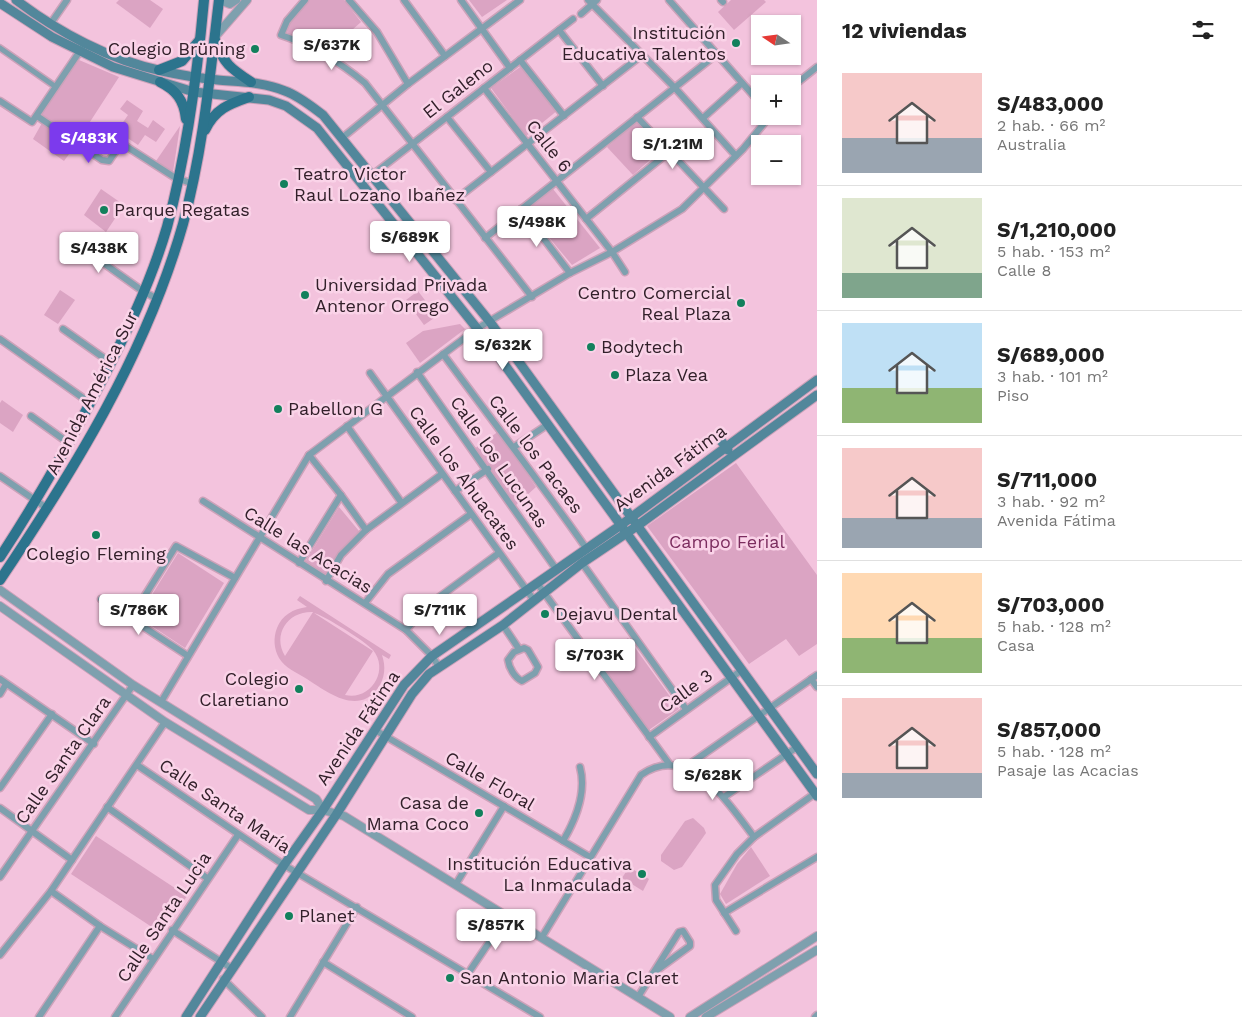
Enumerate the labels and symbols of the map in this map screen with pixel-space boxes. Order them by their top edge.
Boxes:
north arrow [751,15,801,65]
place label: Institución Educativa Talentos [562,22,726,64]
pin: S/637K [291,28,373,71]
marker: Institución Educativa Talentos [730,37,742,49]
place label: Colegio Brüning [108,38,245,59]
marker: Colegio Brüning [249,43,261,55]
street label: El Galeno [418,55,497,123]
street label: Calle 6 [522,115,576,176]
pin: S/483K [48,121,130,164]
pin: S/1.21M [627,128,719,170]
place label: Teatro Victor Raul Lozano Ibañez [294,163,465,205]
marker: Teatro Victor Raul Lozano Ibañez [278,178,290,190]
place label: Parque Regatas [114,199,250,220]
marker: Parque Regatas [98,204,110,216]
pin: S/498K [496,206,578,248]
pin: S/689K [369,220,451,263]
pin: S/438K [58,232,140,274]
place label: Universidad Privada Antenor Orrego [315,274,487,316]
place label: Centro Comercial Real Plaza [577,282,731,324]
marker: Universidad Privada Antenor Orrego [299,289,311,301]
marker: Centro Comercial Real Plaza [735,297,747,309]
street label: Avenida América Sur [41,307,142,478]
pin: S/632K [462,328,544,371]
place label: Bodytech [601,336,683,357]
marker: Bodytech [585,341,597,353]
place label: Plaza Vea [625,364,708,385]
marker: Plaza Vea [609,369,621,381]
street label: Calle los Pacaes [485,390,588,517]
street label: Calle los Lucunas [446,392,553,532]
place label: Pabellon G [288,398,383,419]
street label: Calle los Ahuacates [405,402,524,554]
marker: Pabellon G [272,403,284,415]
street label: Avenida Fátima [609,420,730,515]
street label: Calle las Acacias [240,502,376,597]
marker: Colegio Fleming [90,529,102,541]
park label: Campo Ferial [669,531,786,552]
place label: Colegio Fleming [26,543,166,564]
pin: S/786K [98,594,180,636]
pin: S/711K [399,594,481,636]
place label: Dejavu Dental [555,603,678,624]
marker: Dejavu Dental [539,608,551,620]
pin: S/703K [554,638,636,681]
street label: Calle 3 [655,664,716,717]
street label: Avenida Fátima [311,666,404,789]
place label: Colegio Claretiano [199,668,289,710]
marker: Colegio Claretiano [293,683,305,695]
street label: Calle Santa Clara [11,692,115,828]
street label: Calle Floral [442,746,539,815]
street label: Calle Santa María [156,754,295,857]
pin: S/628K [672,758,754,801]
place label: Casa de Mama Coco [366,792,469,834]
marker: Casa de Mama Coco [473,807,485,819]
street label: Calle Santa Lucia [112,847,215,986]
place label: Institución Educativa La Inmaculada [447,853,632,895]
marker: Institución Educativa La Inmaculada [636,868,648,880]
place label: Planet [299,905,355,926]
pin: S/857K [455,908,537,951]
marker: Planet [283,910,295,922]
place label: San Antonio Maria Claret [460,967,679,988]
marker: San Antonio Maria Claret [444,972,456,984]

